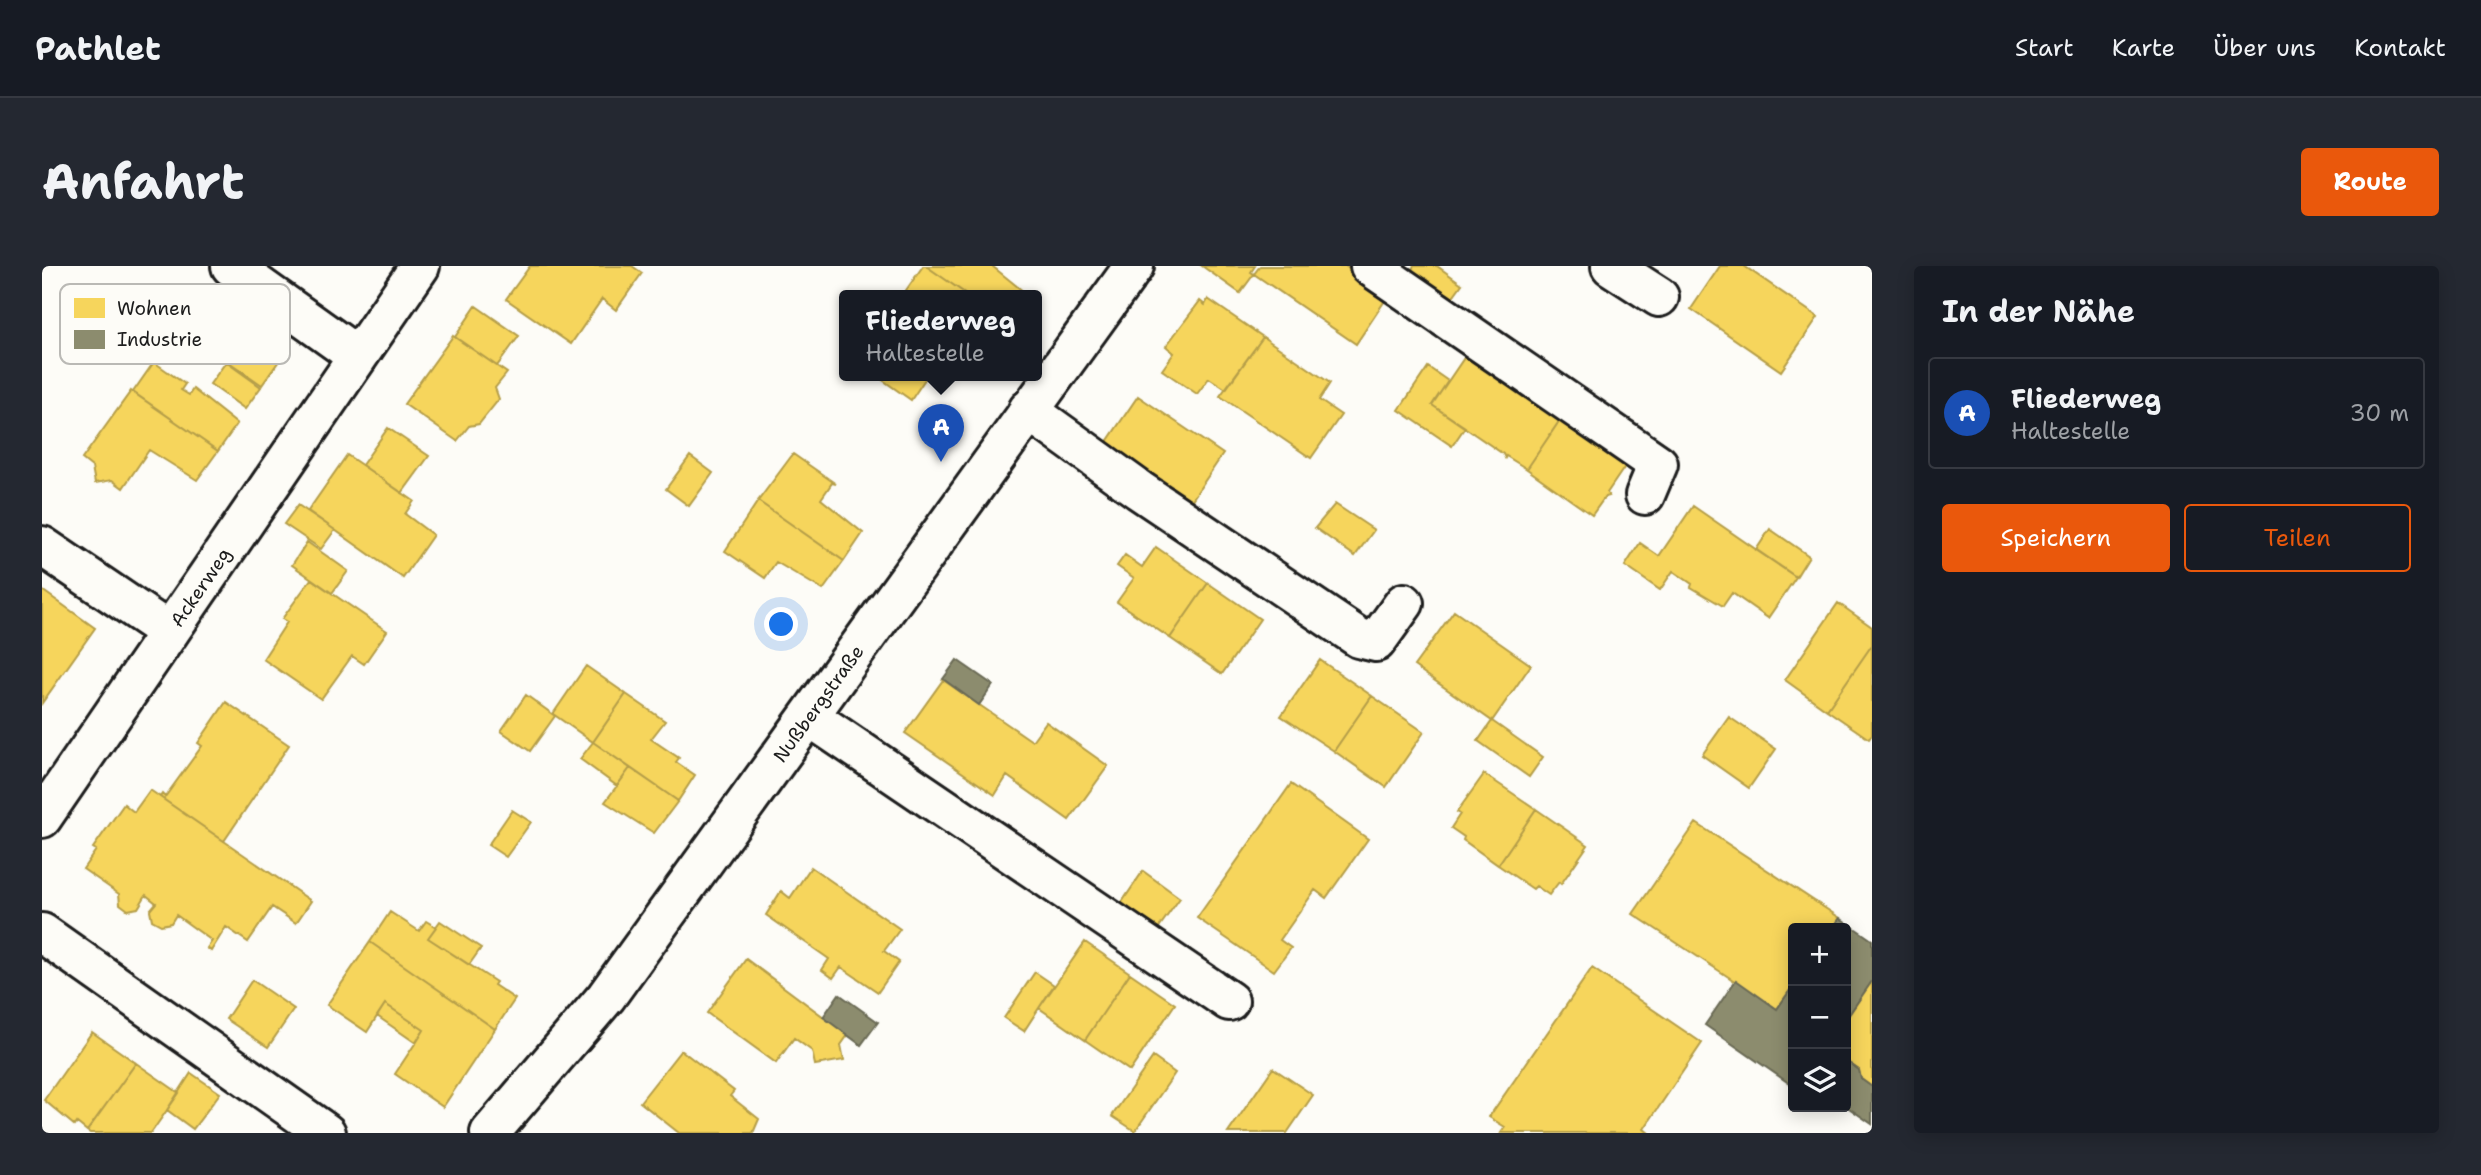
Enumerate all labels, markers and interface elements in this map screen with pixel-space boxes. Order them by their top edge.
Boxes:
text: Pathlet [35,26,161,71]
text: Start [2015,32,2074,64]
text: Karte [2112,32,2175,64]
text: Über uns [2213,32,2316,64]
text: Kontakt [2354,32,2446,64]
button: Route [2301,148,2439,216]
text: Anfahrt [42,149,244,215]
legend [60,284,290,364]
popup [839,290,1042,381]
text: In der Nähe [1942,291,2135,332]
text: Wohnen [117,296,191,321]
text: Fliederweg [865,303,1016,338]
text: Industrie [117,327,202,352]
text: Haltestelle [865,338,985,368]
text: Fliederweg [2011,381,2161,416]
text: A [1958,398,1976,428]
text: 30 m [2350,398,2409,428]
pin: A [918,404,964,462]
text: Haltestelle [2011,416,2130,446]
button: Speichern [1942,504,2170,572]
button: Teilen [2184,504,2411,572]
street label: Ackerweg [165,543,237,632]
your location [764,607,798,641]
street label: Nußbergstraße [768,640,869,767]
map controls [1788,923,1851,1112]
button: + [1788,923,1851,986]
button: − [1788,986,1851,1049]
button: layers [1788,1049,1851,1112]

